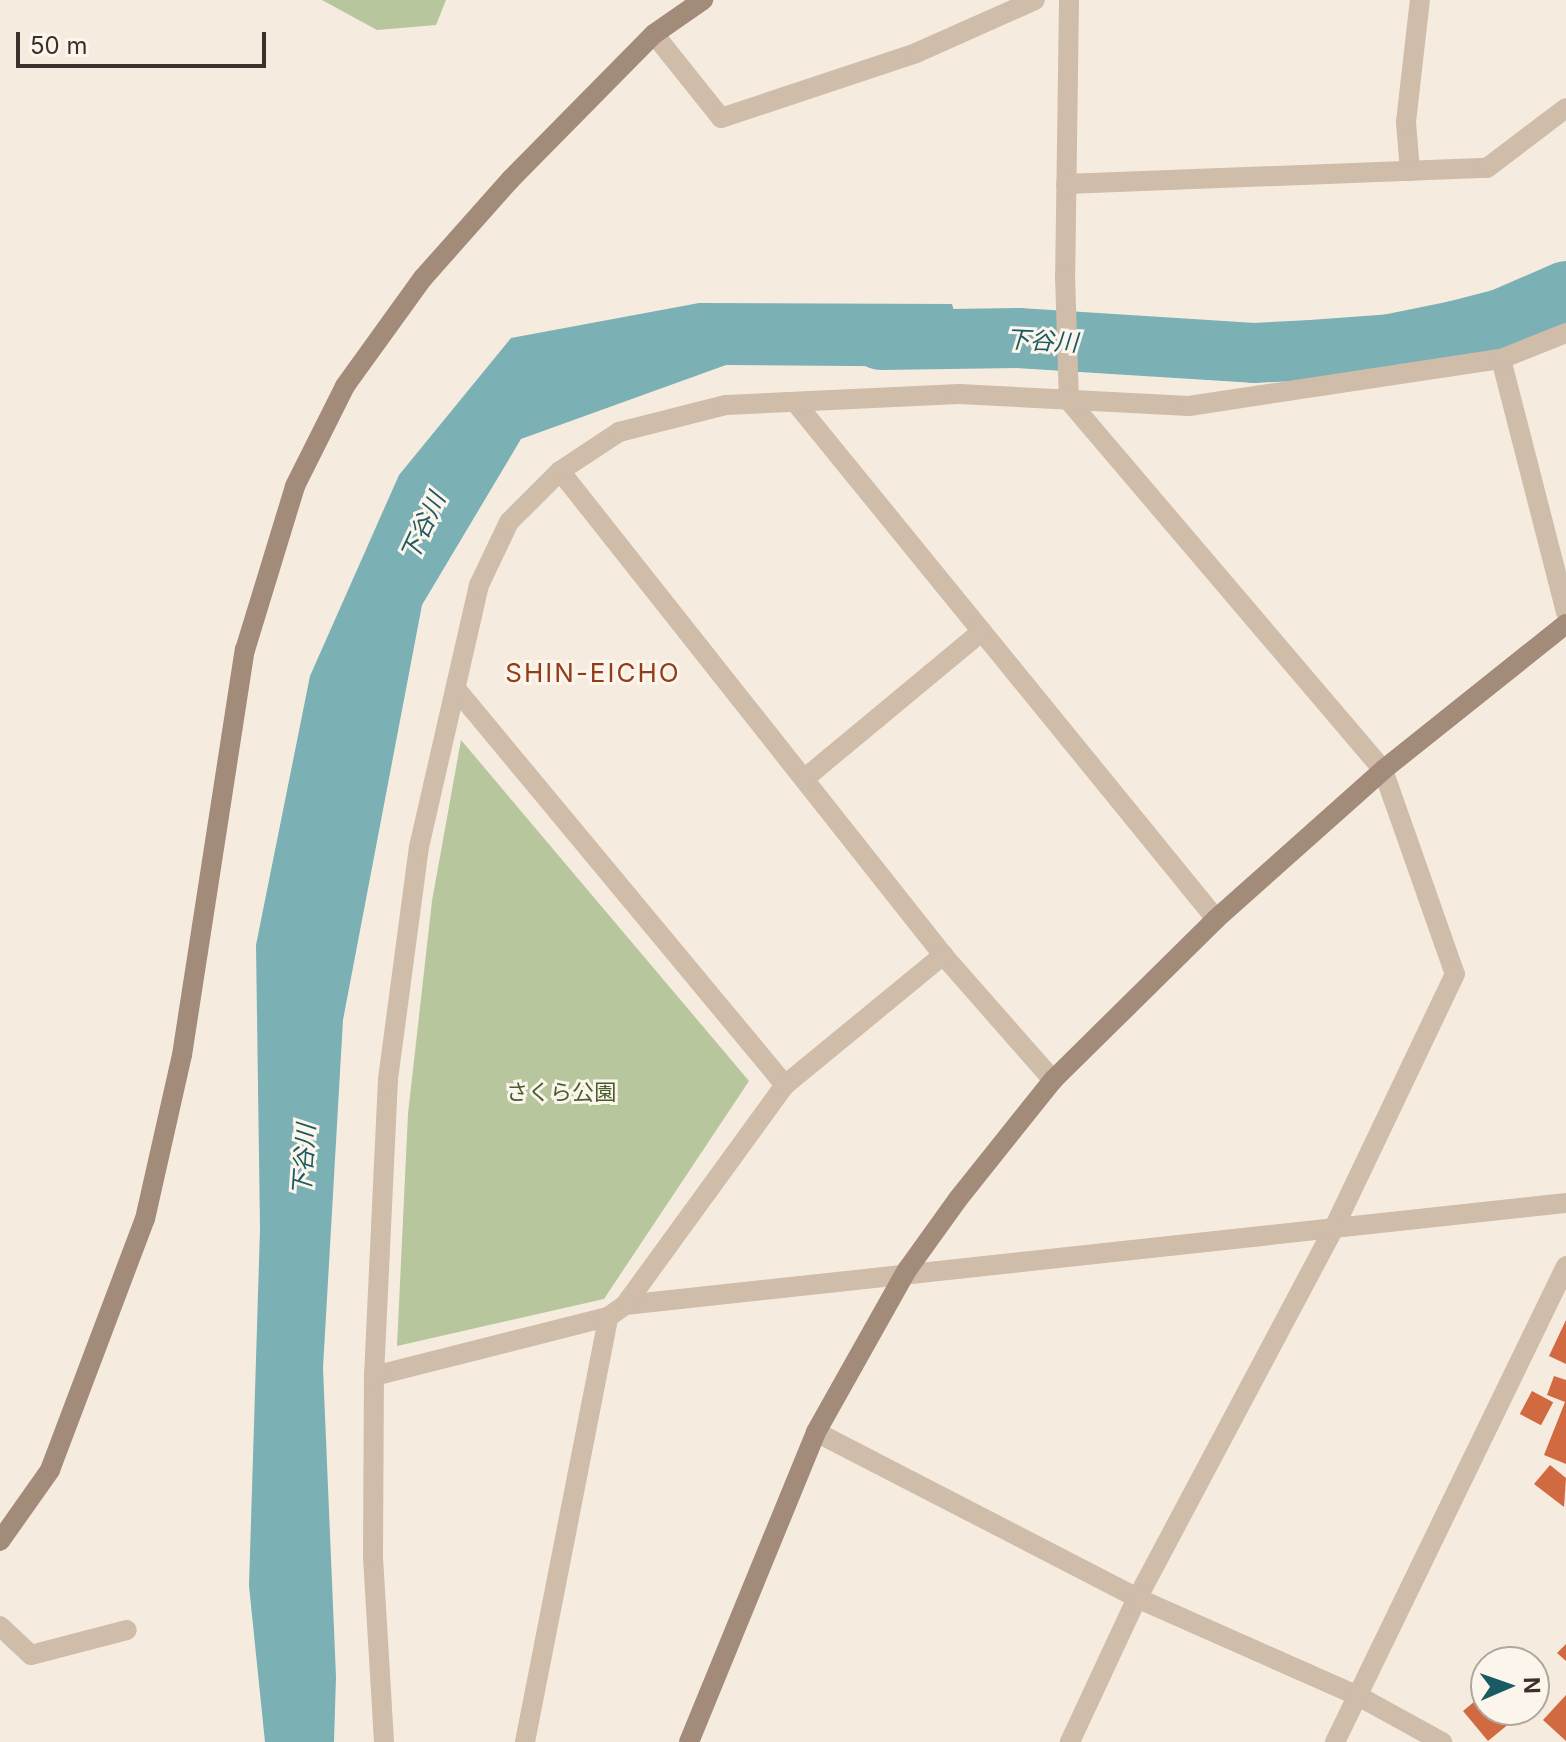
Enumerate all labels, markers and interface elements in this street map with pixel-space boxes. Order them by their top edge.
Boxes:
scale bar [20,16,270,66]
text: 50 m [30,31,88,60]
water label: 下谷川 [1005,325,1079,357]
water label: 下谷川 [395,488,451,566]
district label: SHIN-EICHO [505,657,681,689]
park label: さくら公園 [506,1080,616,1106]
water label: 下谷川 [287,1123,321,1197]
north arrow [1470,1646,1550,1726]
text: N [1519,1676,1545,1694]

